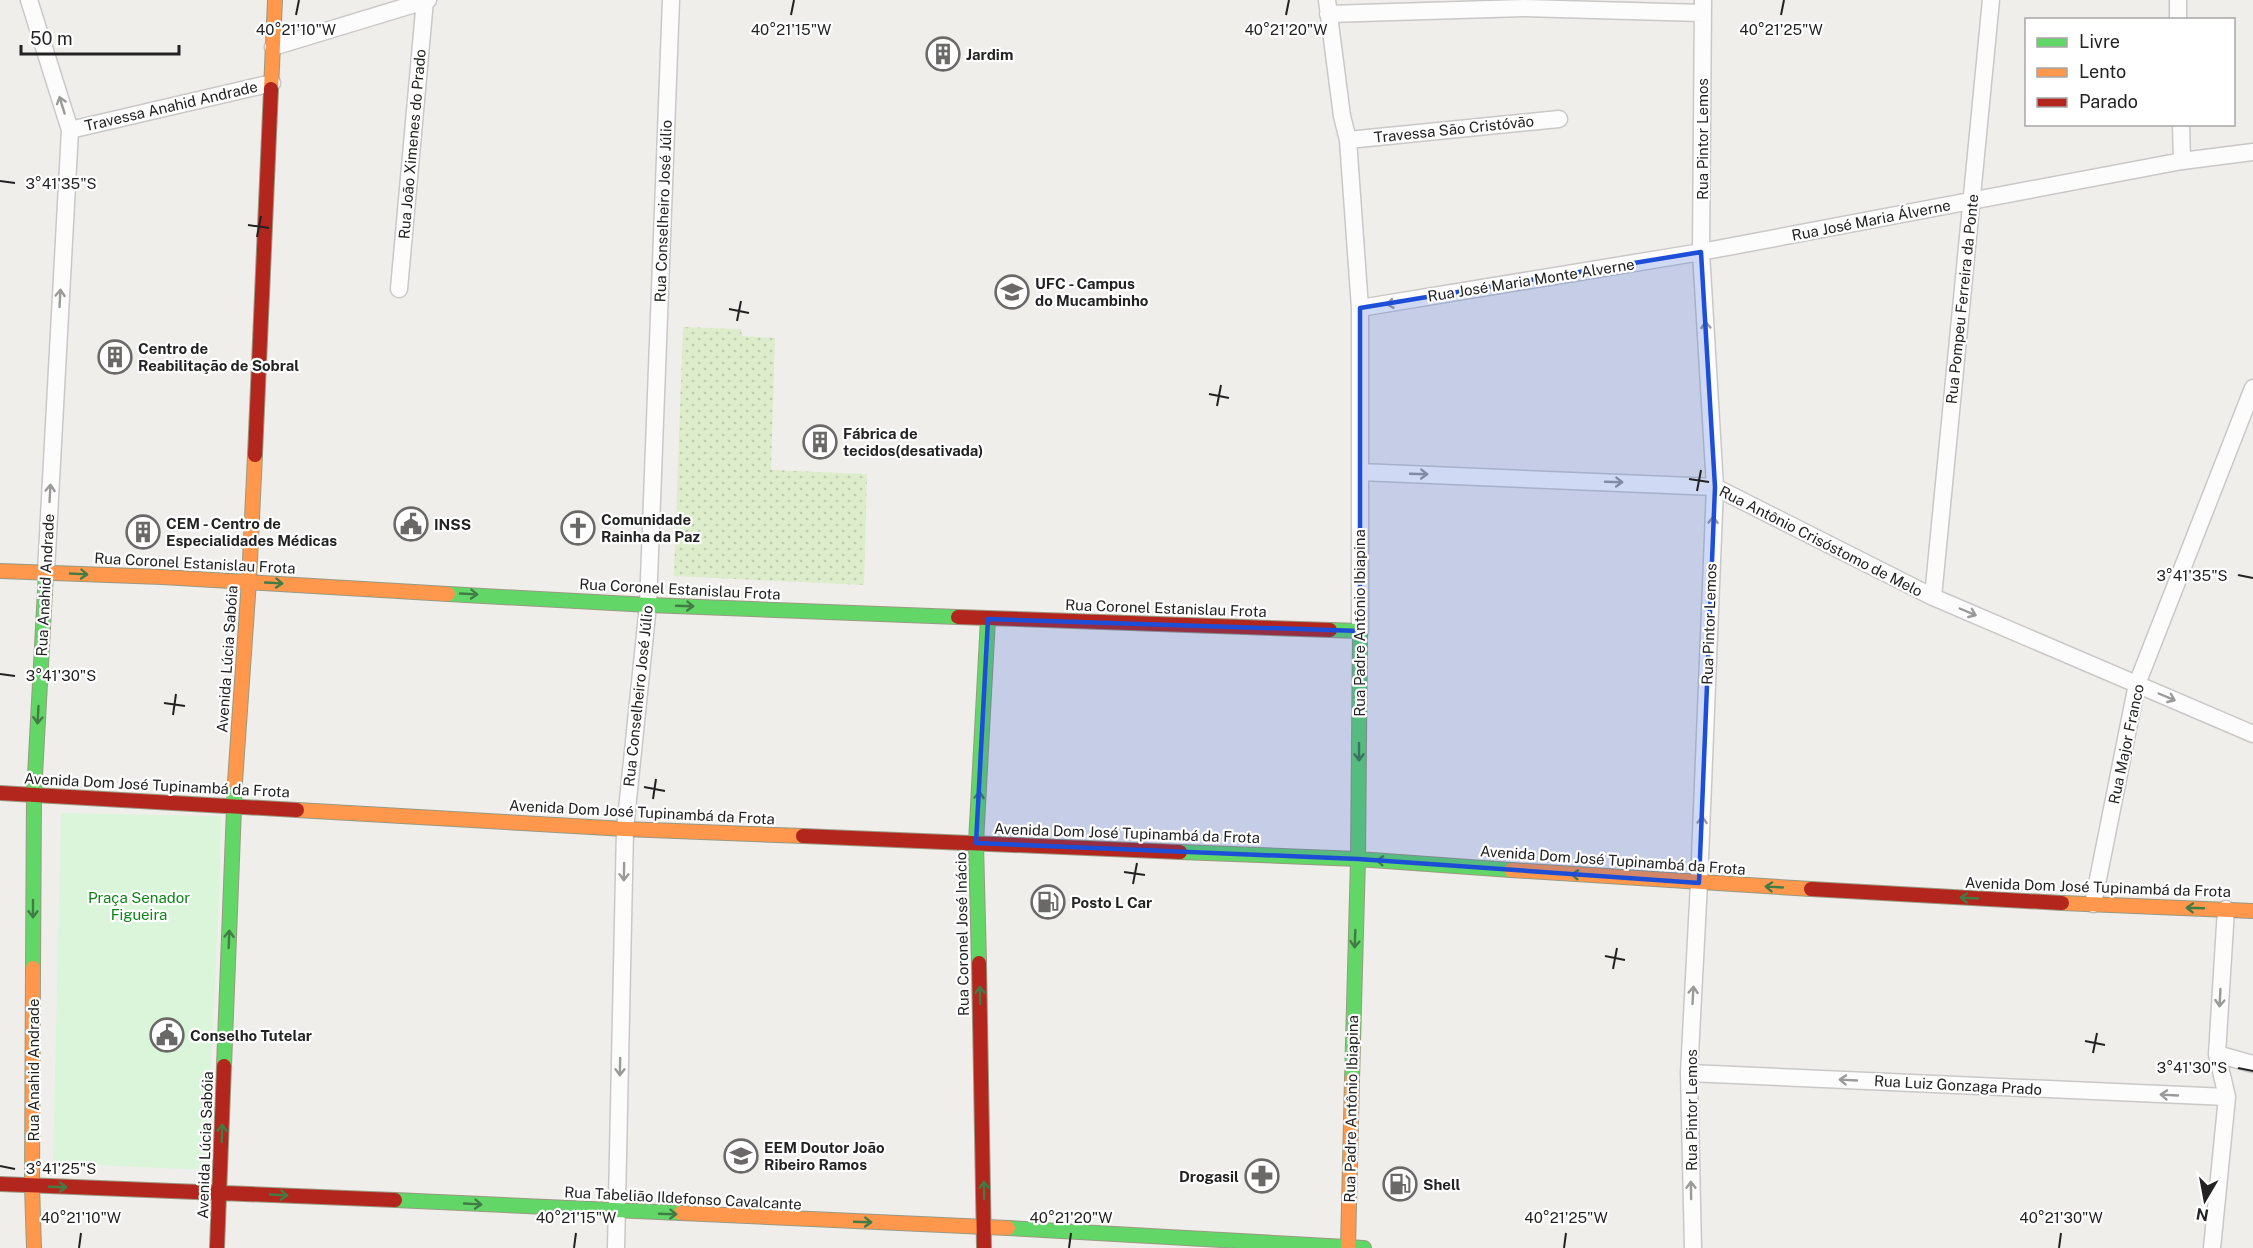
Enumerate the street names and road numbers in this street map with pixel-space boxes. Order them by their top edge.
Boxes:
street label: Rua João Ximenes do Prado [395,48,429,240]
street label: Travessa Anahid Andrade [83,78,259,134]
street label: Rua Pintor Lemos [1694,78,1711,200]
street label: Travessa São Cristóvão [1373,112,1535,146]
street label: Rua Conselheiro José Júlio [651,120,675,302]
street label: Rua Pompeu Ferreira da Ponte [1943,193,1981,405]
street label: Rua José Maria Álverne [1790,196,1952,244]
street label: Rua José Maria Monte Alverne [1426,255,1636,305]
street label: Rua Antônio Crisóstomo de Melo [1717,482,1925,600]
street label: Rua Anahid Andrade [33,513,57,657]
street label: Rua Padre Antônio Ibiapina [1351,529,1368,717]
street label: Rua Coronel Estanislau Frota [94,549,296,577]
street label: Rua Pintor Lemos [1698,563,1720,685]
street label: Rua Coronel Estanislau Frota [579,575,781,603]
street label: Avenida Lúcia Sabóia [213,585,241,733]
street label: Rua Coronel Estanislau Frota [1065,596,1267,620]
street label: Rua Conselheiro José Júlio [620,604,656,788]
street label: Rua Major Franco [2105,682,2147,806]
street label: Avenida Dom José Tupinambá da Frota [24,770,290,800]
street label: Avenida Dom José Tupinambá da Frota [509,797,775,827]
street label: Avenida Dom José Tupinambá da Frota [994,820,1260,846]
street label: Avenida Dom José Tupinambá da Frota [1480,842,1746,878]
street label: Rua Coronel José Inácio [952,852,972,1016]
street label: Avenida Dom José Tupinambá da Frota [1965,874,2231,900]
street label: Rua Anahid Andrade [25,999,42,1141]
street label: Rua Padre Antônio Ibiapina [1341,1015,1361,1203]
street label: Rua Pintor Lemos [1683,1049,1700,1171]
street label: Avenida Lúcia Sabóia [194,1071,216,1219]
street label: Rua Luiz Gonzaga Prado [1873,1072,2043,1098]
street label: Rua Tabelião Ildefonso Cavalcante [564,1183,802,1213]

